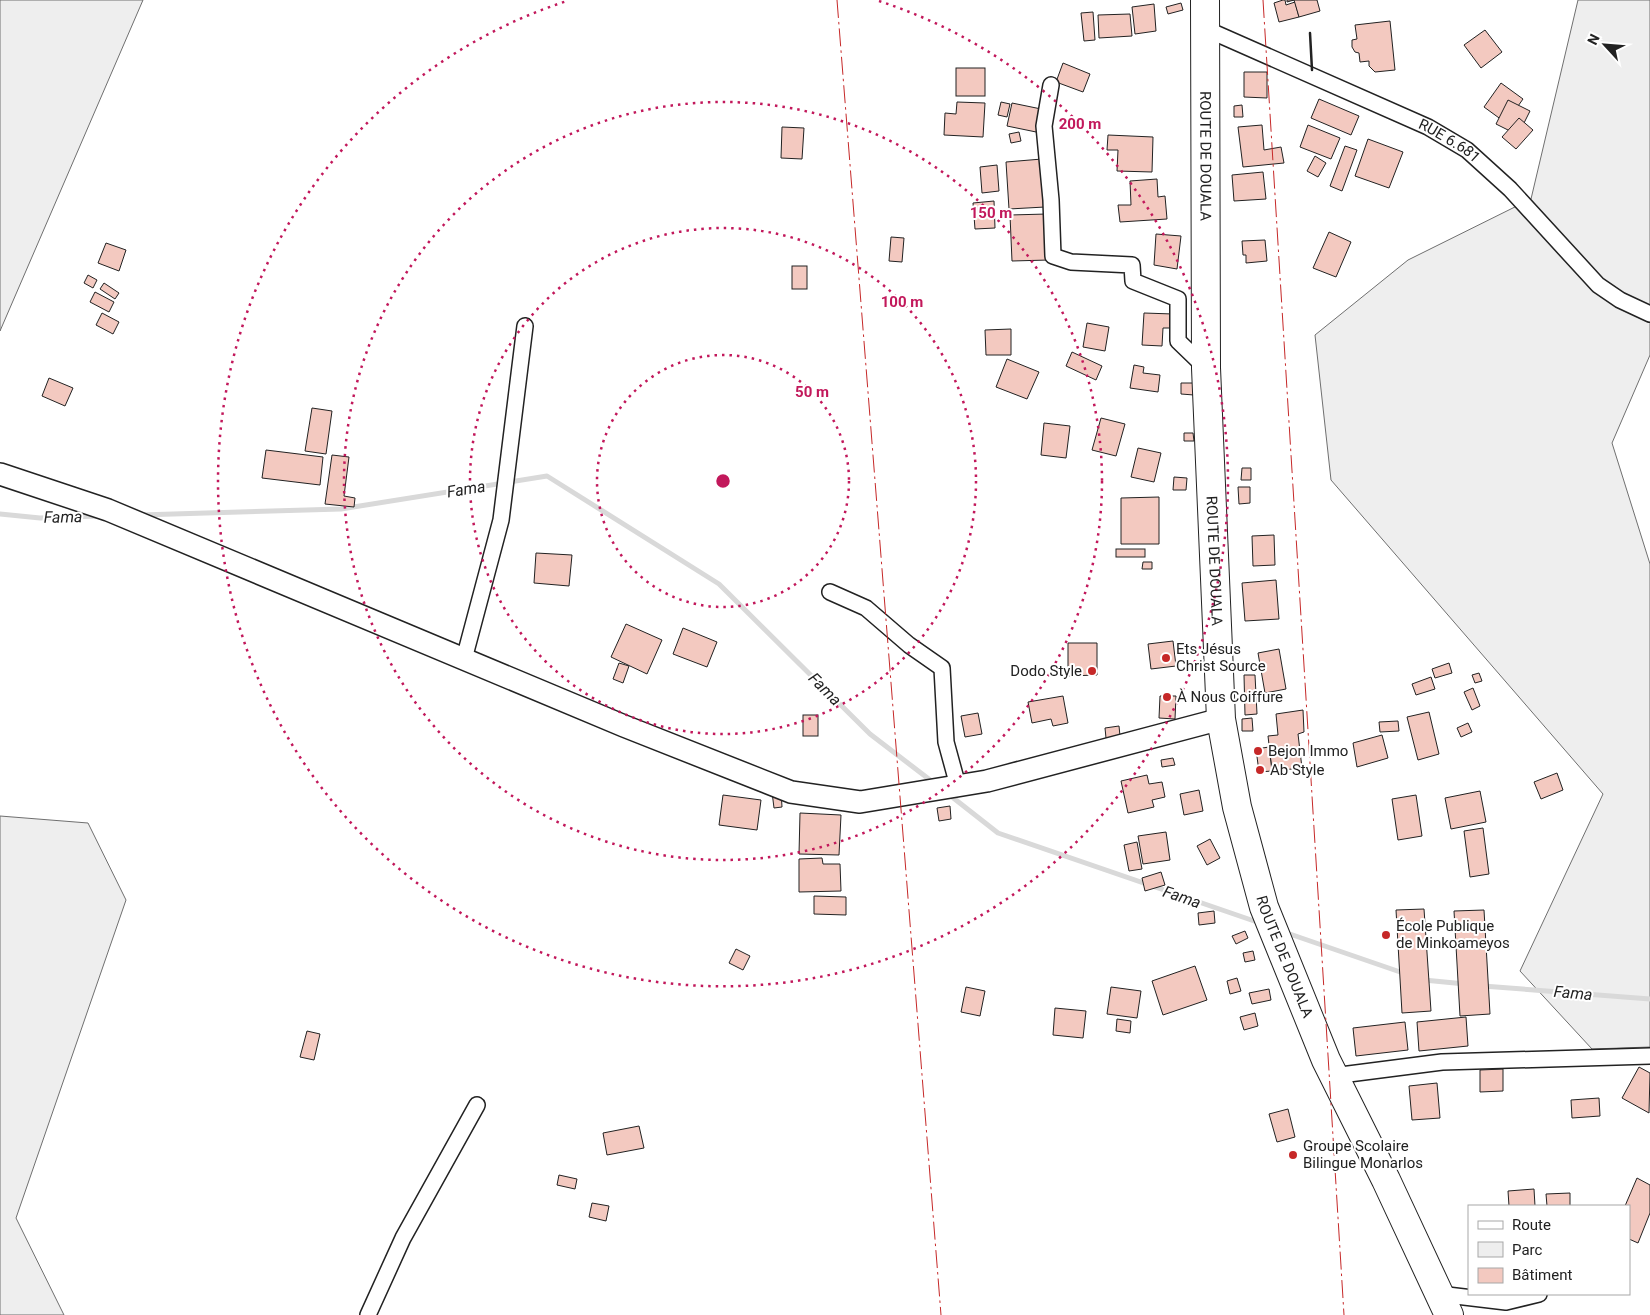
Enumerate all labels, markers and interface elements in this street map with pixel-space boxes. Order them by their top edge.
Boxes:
north arrow [1580,20,1630,70]
text: N [1584,31,1603,47]
street label: ROUTE DE DOUALA [1196,91,1215,221]
text: 200 m [1059,115,1101,133]
street label: RUE 6.681 [1416,115,1484,166]
text: 150 m [970,204,1012,222]
text: 100 m [881,293,923,311]
text: 50 m [795,383,829,401]
centre of rings [714,472,732,490]
water label: Fama [445,477,487,501]
street label: ROUTE DE DOUALA [1202,495,1226,626]
water label: Fama [43,507,83,527]
place label: Ets Jésus Christ Source [1176,640,1266,675]
marker: Ets Jésus Christ Source [1160,652,1172,664]
place label: Dodo Style [1010,662,1082,680]
marker: Dodo Style [1086,665,1098,677]
water label: Fama [805,669,845,709]
place label: À Nous Coiffure [1177,688,1283,706]
marker: À Nous Coiffure [1161,691,1173,703]
place label: Bejon Immo [1268,742,1348,760]
marker: Bejon Immo [1252,745,1264,757]
place label: Ab Style [1270,761,1324,779]
marker: Ab Style [1254,764,1266,776]
water label: Fama [1161,882,1203,912]
street label: ROUTE DE DOUALA [1252,894,1317,1021]
place label: École Publique de Minkoameyos [1396,917,1510,952]
marker: École Publique de Minkoameyos [1380,929,1392,941]
water label: Fama [1553,982,1593,1004]
place label: Groupe Scolaire Bilingue Monarlos [1303,1137,1423,1172]
marker: Groupe Scolaire Bilingue Monarlos [1287,1149,1299,1161]
legend [1468,1205,1630,1295]
text: Route [1512,1216,1551,1234]
text: Parc [1512,1241,1542,1259]
text: Bâtiment [1512,1266,1572,1284]

